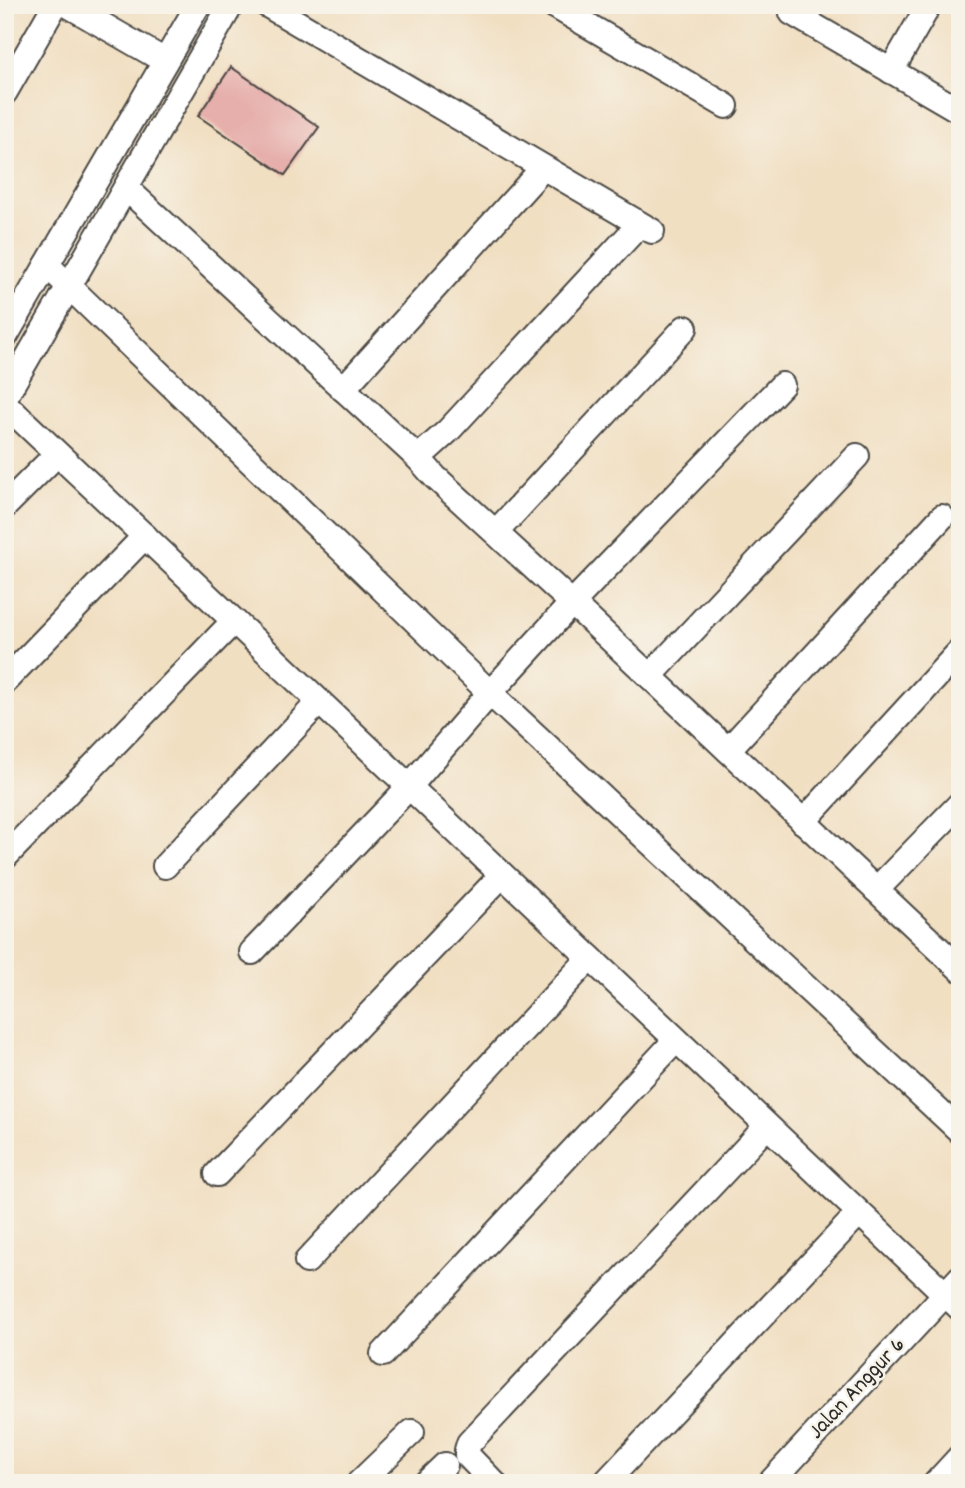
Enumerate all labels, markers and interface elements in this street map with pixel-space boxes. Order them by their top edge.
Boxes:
street label: Jalan Anggur 6 [802,1330,914,1448]

